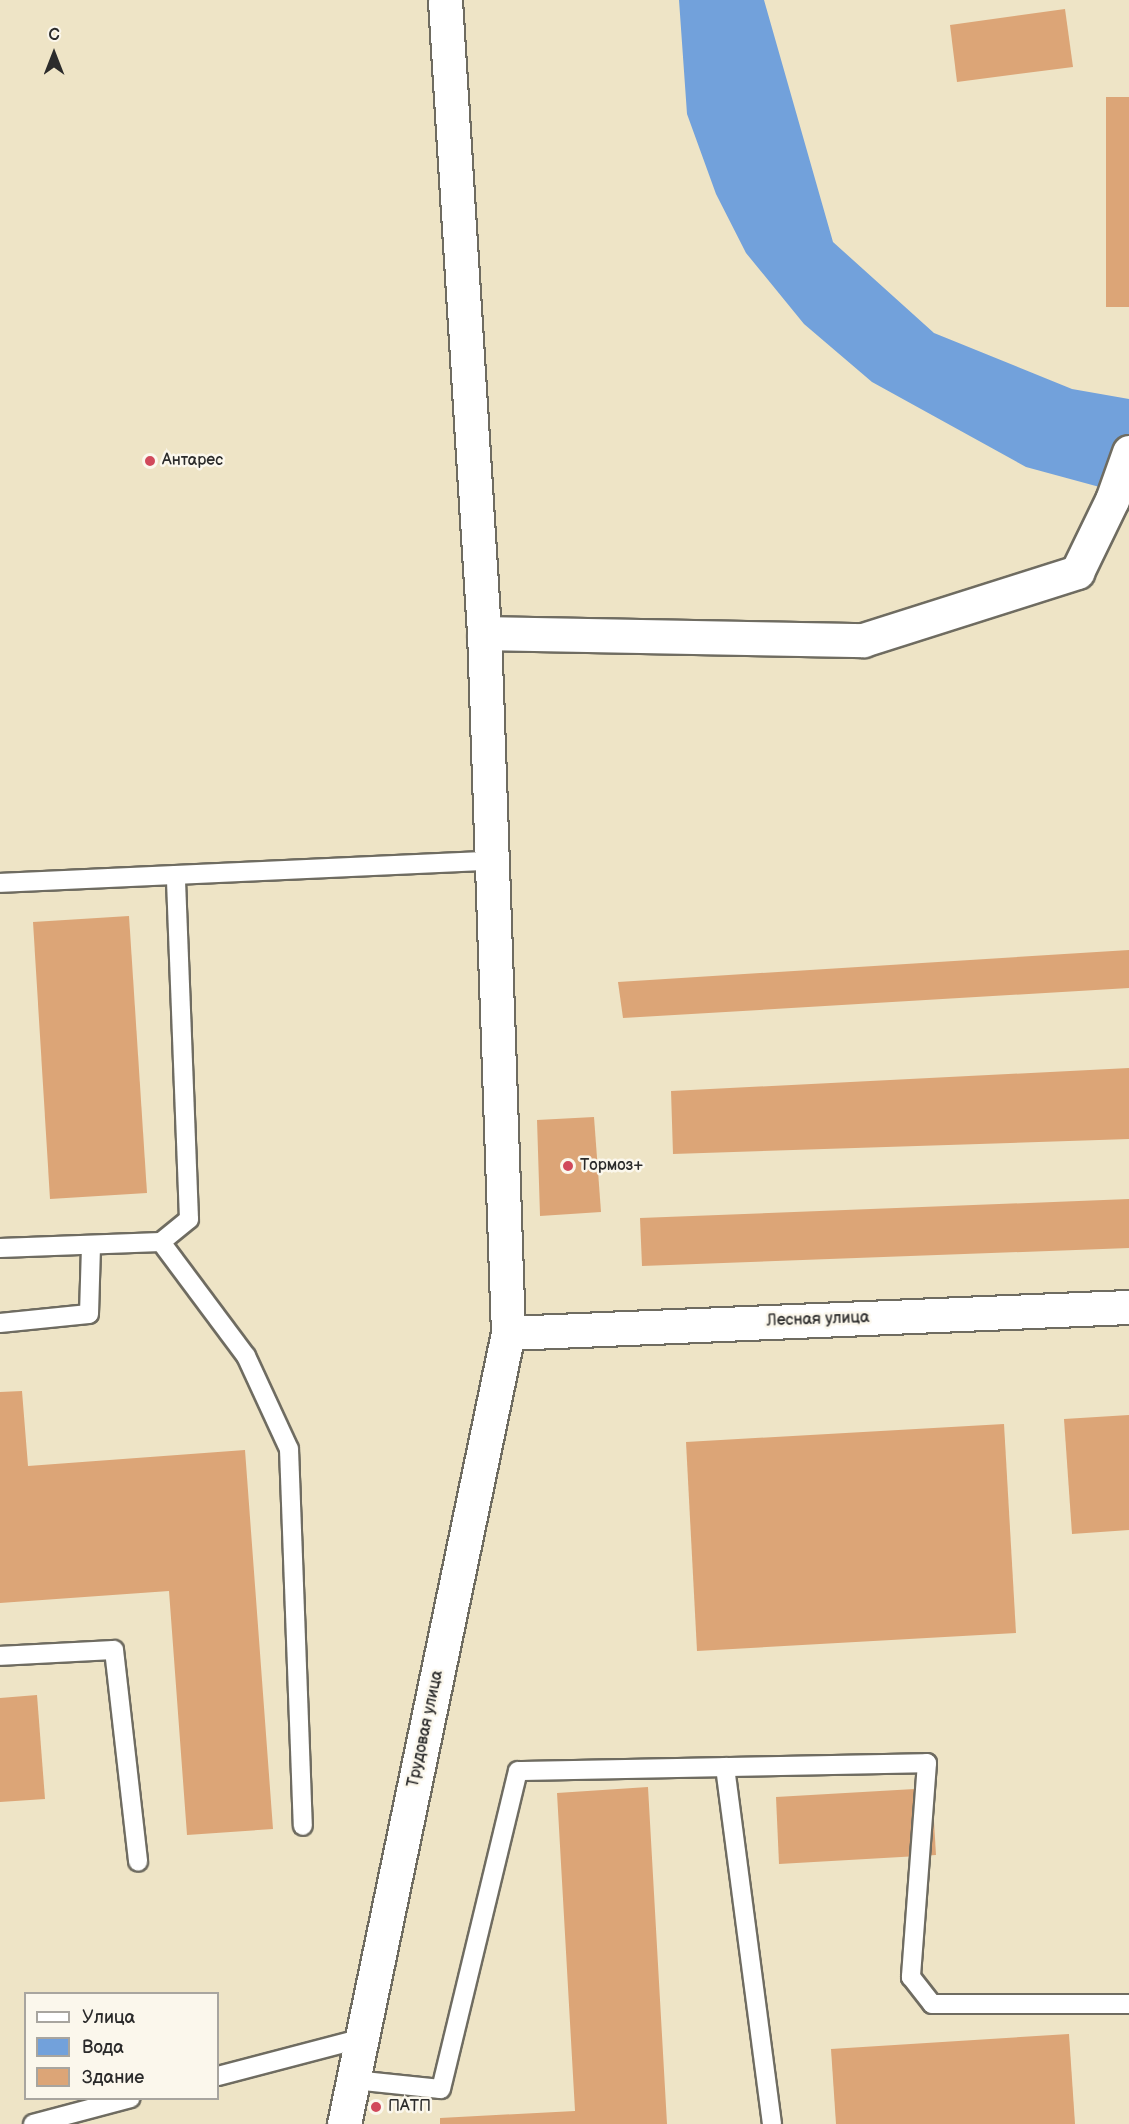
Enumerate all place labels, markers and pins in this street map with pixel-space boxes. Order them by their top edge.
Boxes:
place label: Антарес [162,451,223,471]
marker: Антарес [143,454,157,468]
place label: Тормоз+ [580,1156,644,1176]
marker: Тормоз+ [561,1159,575,1173]
place label: ПАТП [388,2097,431,2117]
marker: ПАТП [369,2100,383,2114]

